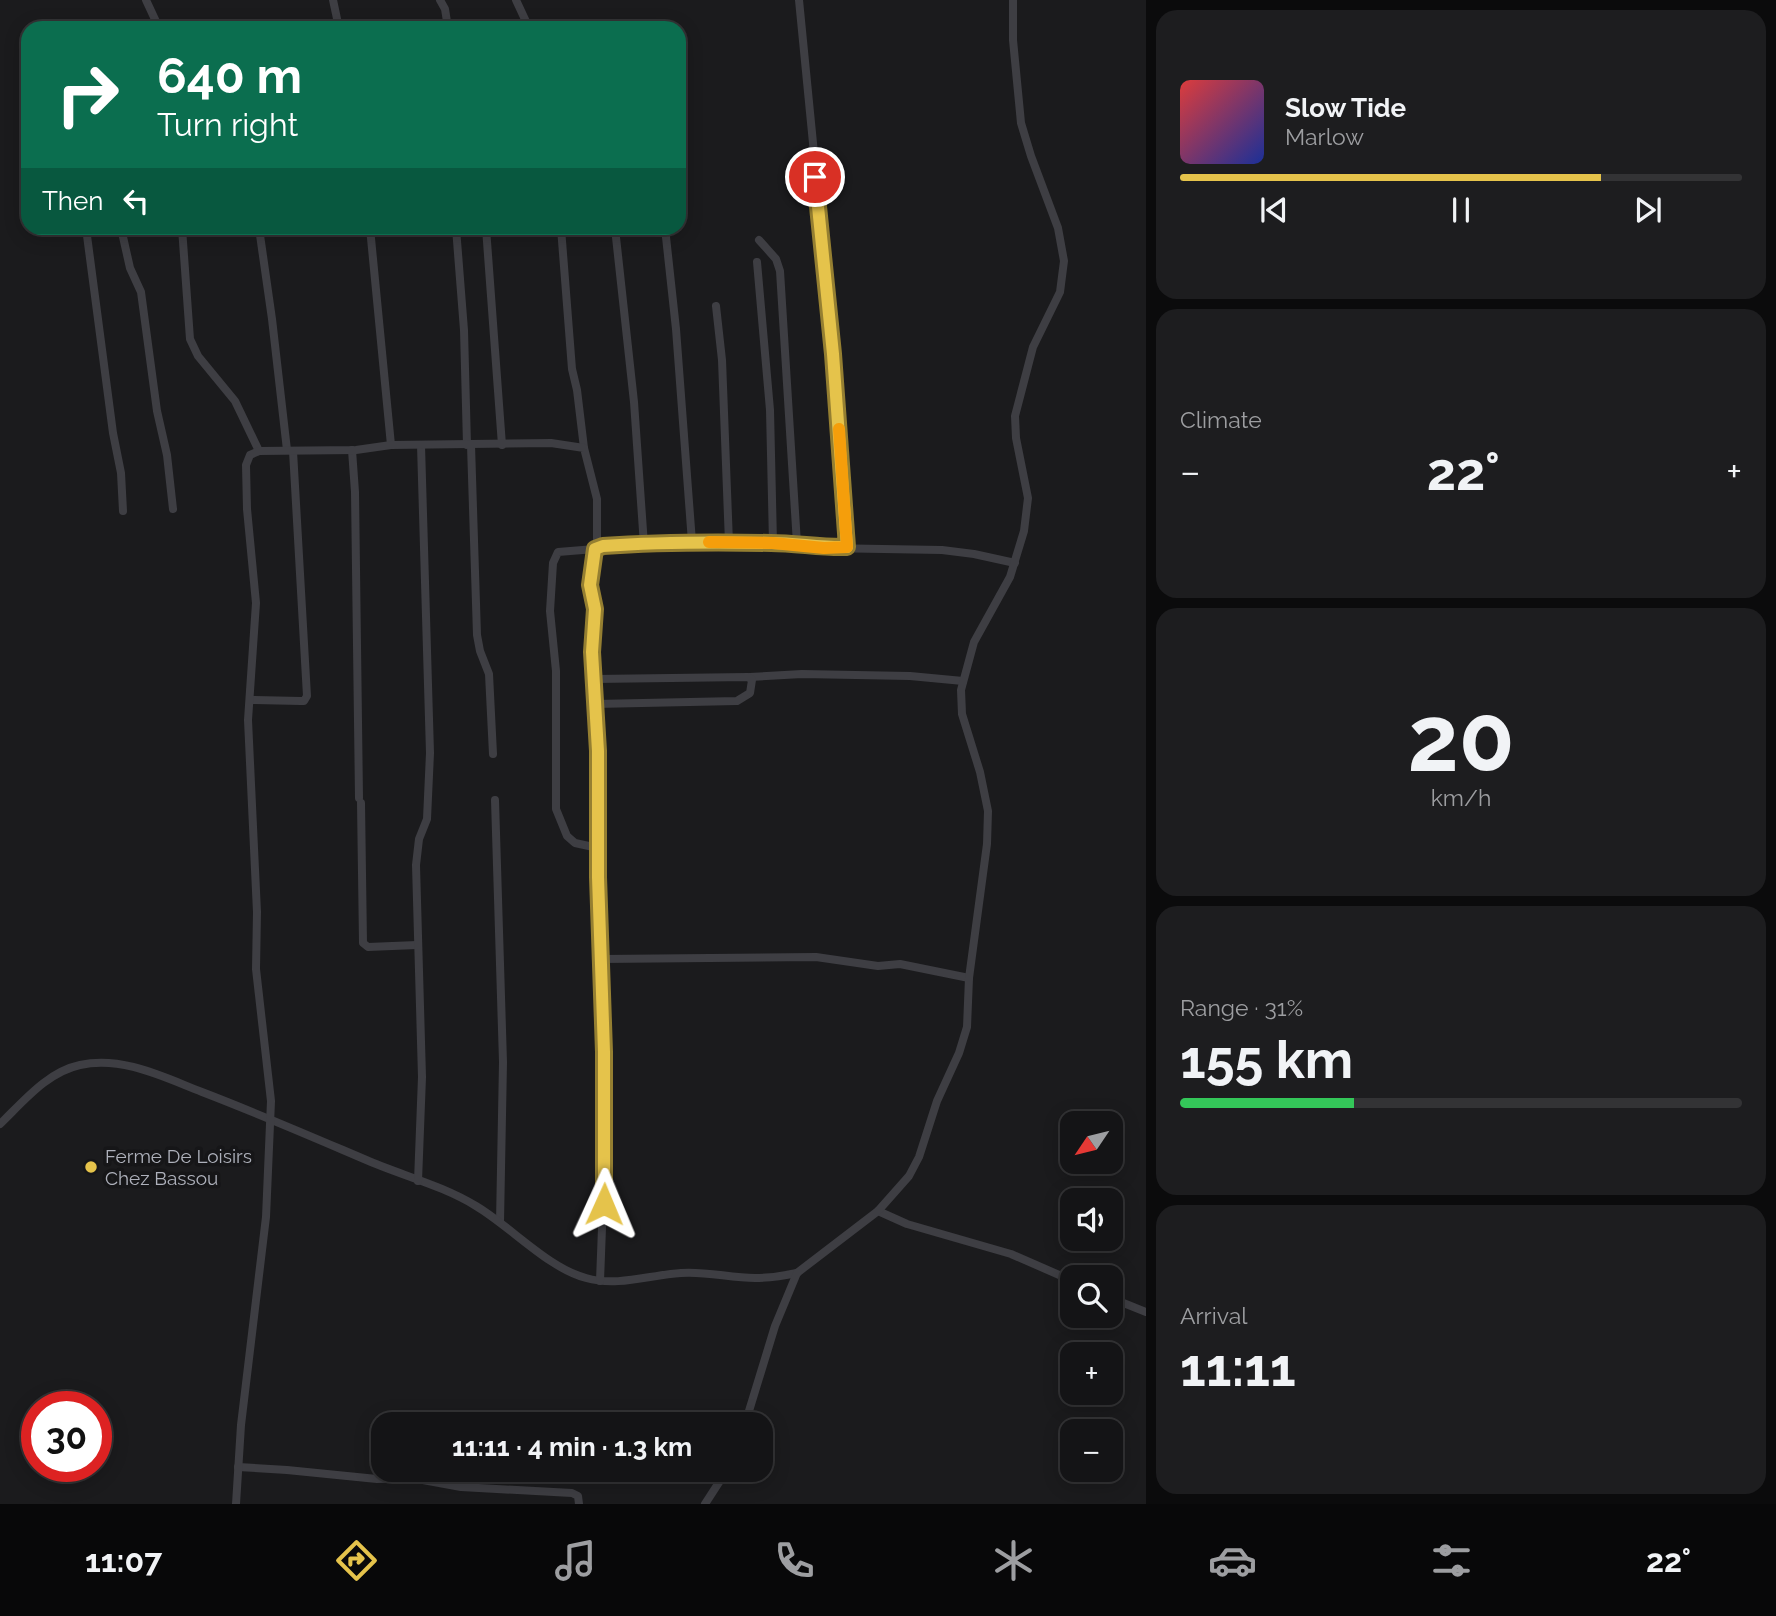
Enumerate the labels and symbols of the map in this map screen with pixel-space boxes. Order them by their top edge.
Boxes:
pin [785,147,845,207]
north arrow [1060,1111,1124,1174]
place label: Ferme De Loisirs Chez Bassou [105,1145,252,1189]
marker: Ferme De Loisirs Chez Bassou [83,1159,99,1175]
position arrow [567,1167,641,1241]
speed limit sign: 30 [21,1391,112,1482]

